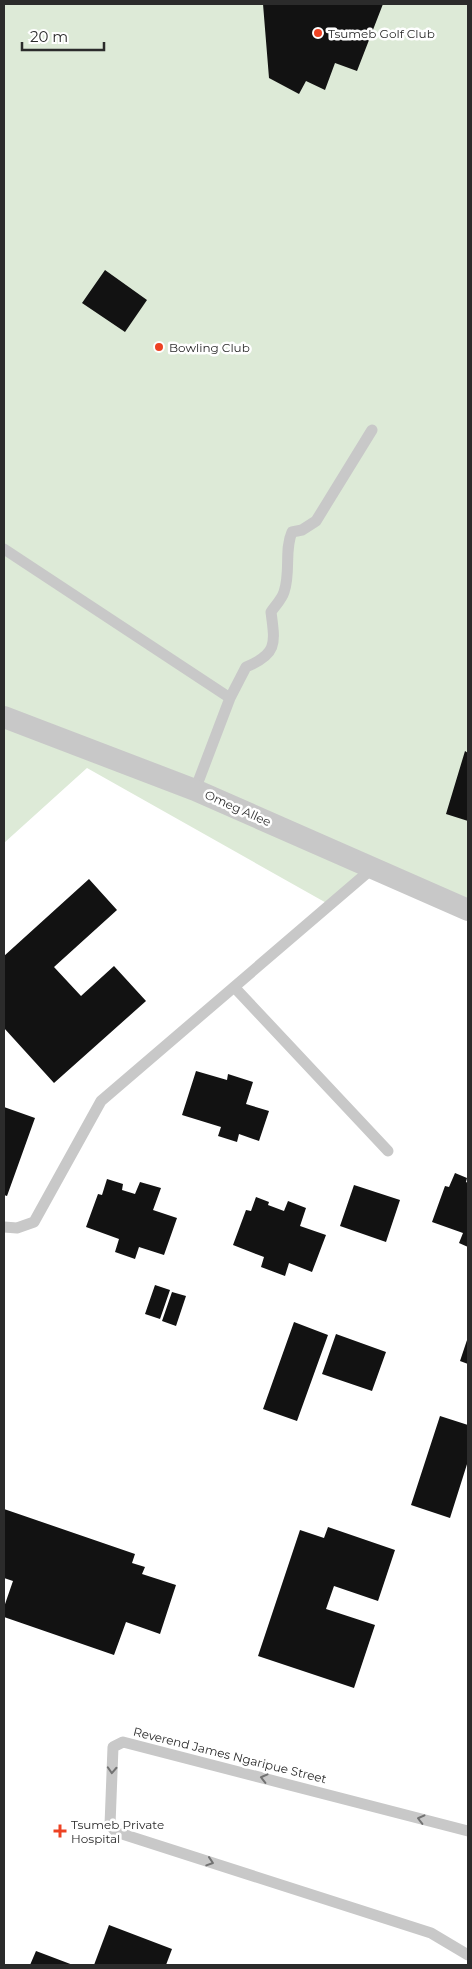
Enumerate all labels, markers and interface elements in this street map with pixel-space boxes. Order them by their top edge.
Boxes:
scale bar [22,20,105,52]
place label: Tsumeb Golf Club [328,26,435,41]
text: 20 m [30,27,68,46]
marker: Tsumeb Golf Club [312,27,324,39]
place label: Bowling Club [169,340,250,355]
marker: Bowling Club [153,341,165,353]
street label: Omeg Allee [203,787,273,829]
street label: Reverend James Ngaripue Street [132,1724,328,1786]
one-way arrow [107,1767,118,1775]
one-way arrow [259,1773,268,1784]
one-way arrow [417,1814,426,1825]
place label: Tsumeb Private Hospital [71,1817,164,1846]
marker: Tsumeb Private Hospital [53,1824,67,1838]
one-way arrow [205,1856,213,1866]

